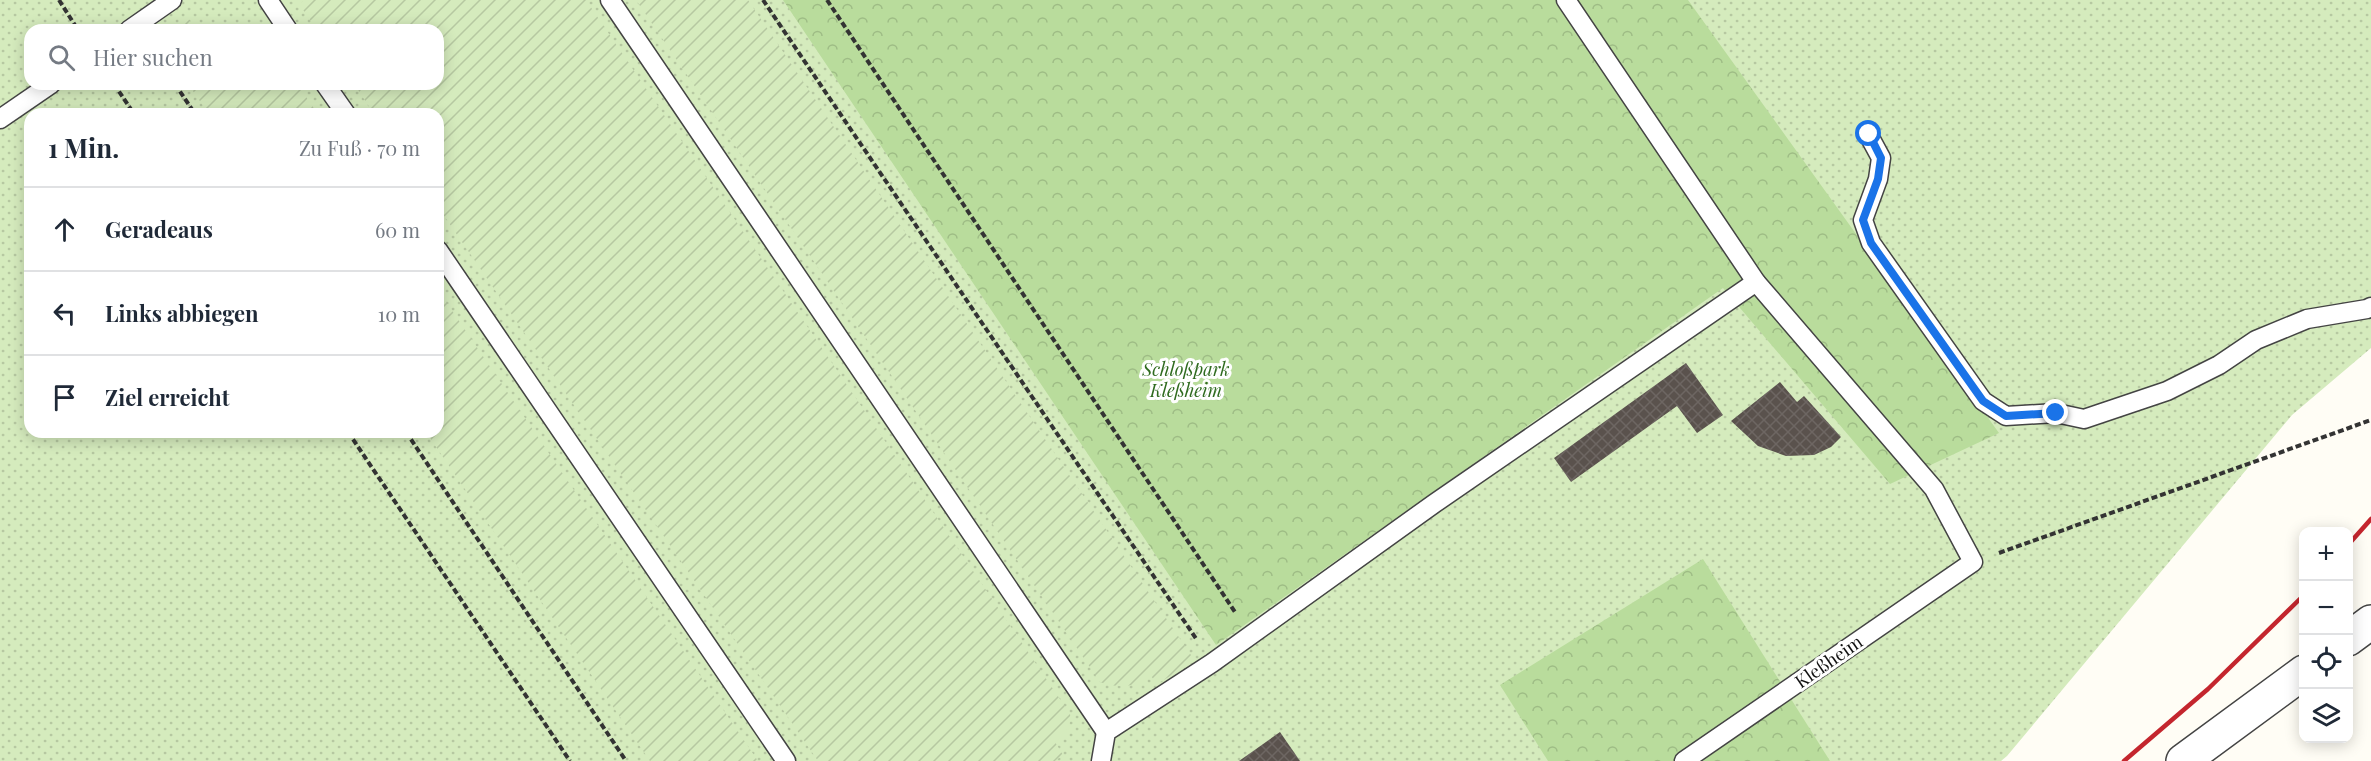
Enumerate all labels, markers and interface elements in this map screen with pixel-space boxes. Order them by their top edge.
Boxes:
search box [24,24,444,90]
icon: search [45,41,78,74]
text: Hier suchen [93,42,213,72]
route start [1855,120,1881,146]
text: 1 Min. [48,130,119,165]
text: Zu Fuß · 70 m [299,134,420,161]
icon: ahead [48,213,81,246]
text: Geradeaus [105,214,213,244]
text: 60 m [375,216,420,243]
icon: left [48,297,81,330]
text: Links abbiegen [105,298,259,328]
text: 10 m [378,300,420,327]
park label: Schloßpark Kleßheim [1141,357,1230,402]
icon: arrive [48,381,81,414]
text: Ziel erreicht [105,382,229,412]
route end [2042,399,2068,425]
map controls [2299,527,2353,743]
button: + [2299,527,2353,581]
button: − [2299,581,2353,635]
street label: Kleßheim [1790,629,1867,693]
button: locate [2299,635,2353,689]
button: layers [2299,689,2353,743]

